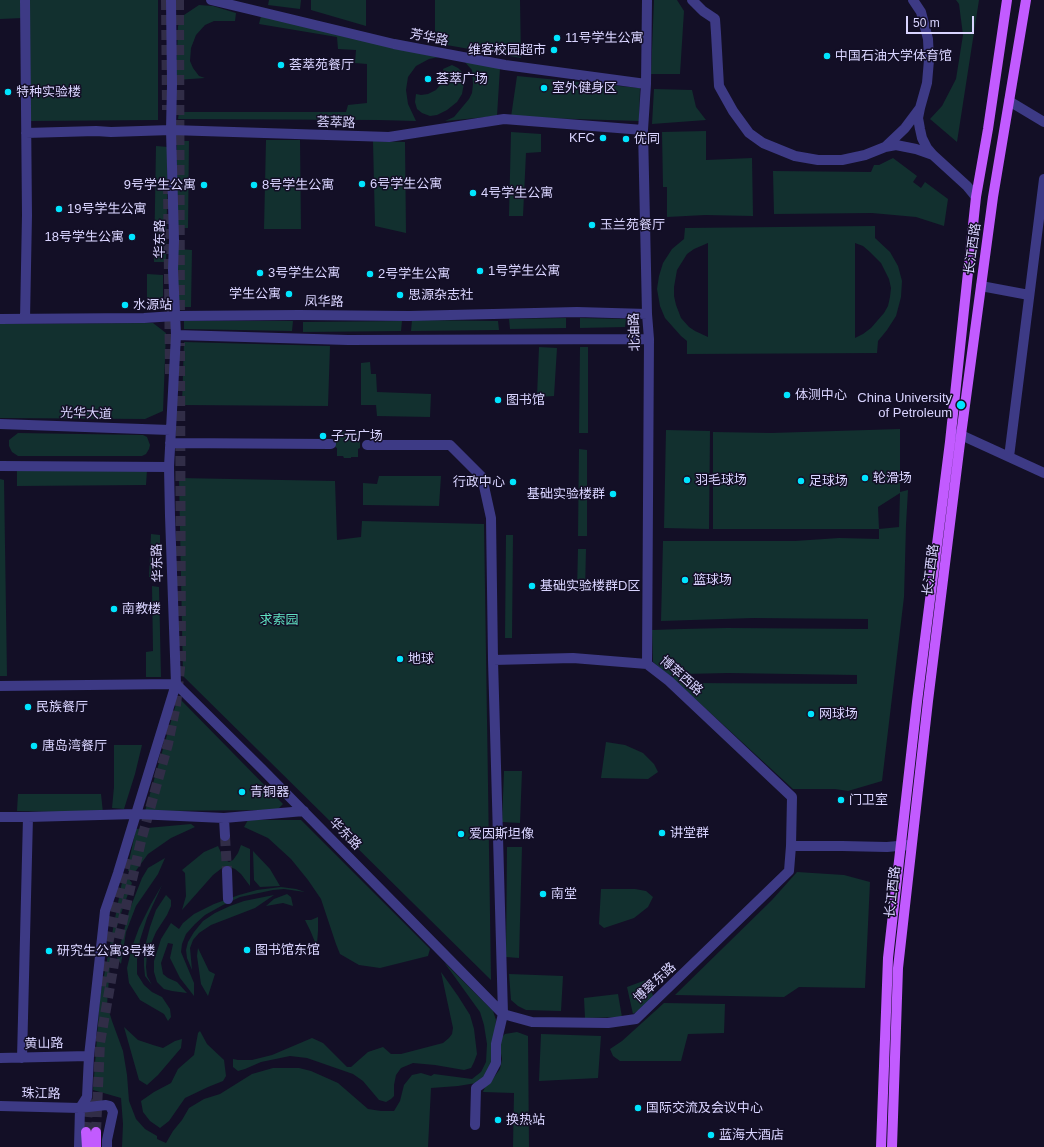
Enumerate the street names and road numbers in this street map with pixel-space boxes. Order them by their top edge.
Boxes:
street label: 芳华路 [408,27,450,49]
street label: 荟萃路 [316,115,356,131]
street label: 华东路 [152,220,168,258]
street label: 长江西路 [962,222,984,276]
street label: 凤华路 [304,294,344,310]
street label: 北油路 [627,312,643,352]
street label: 光华大道 [60,405,112,423]
street label: 华东路 [150,543,166,583]
street label: 长江西路 [920,543,942,597]
street label: 博萃西路 [656,653,706,699]
street label: 华东路 [326,815,364,853]
street label: 长江西路 [883,865,903,919]
street label: 博翠东路 [631,960,679,1006]
street label: 黄山路 [24,1036,64,1052]
street label: 珠江路 [21,1086,61,1102]

